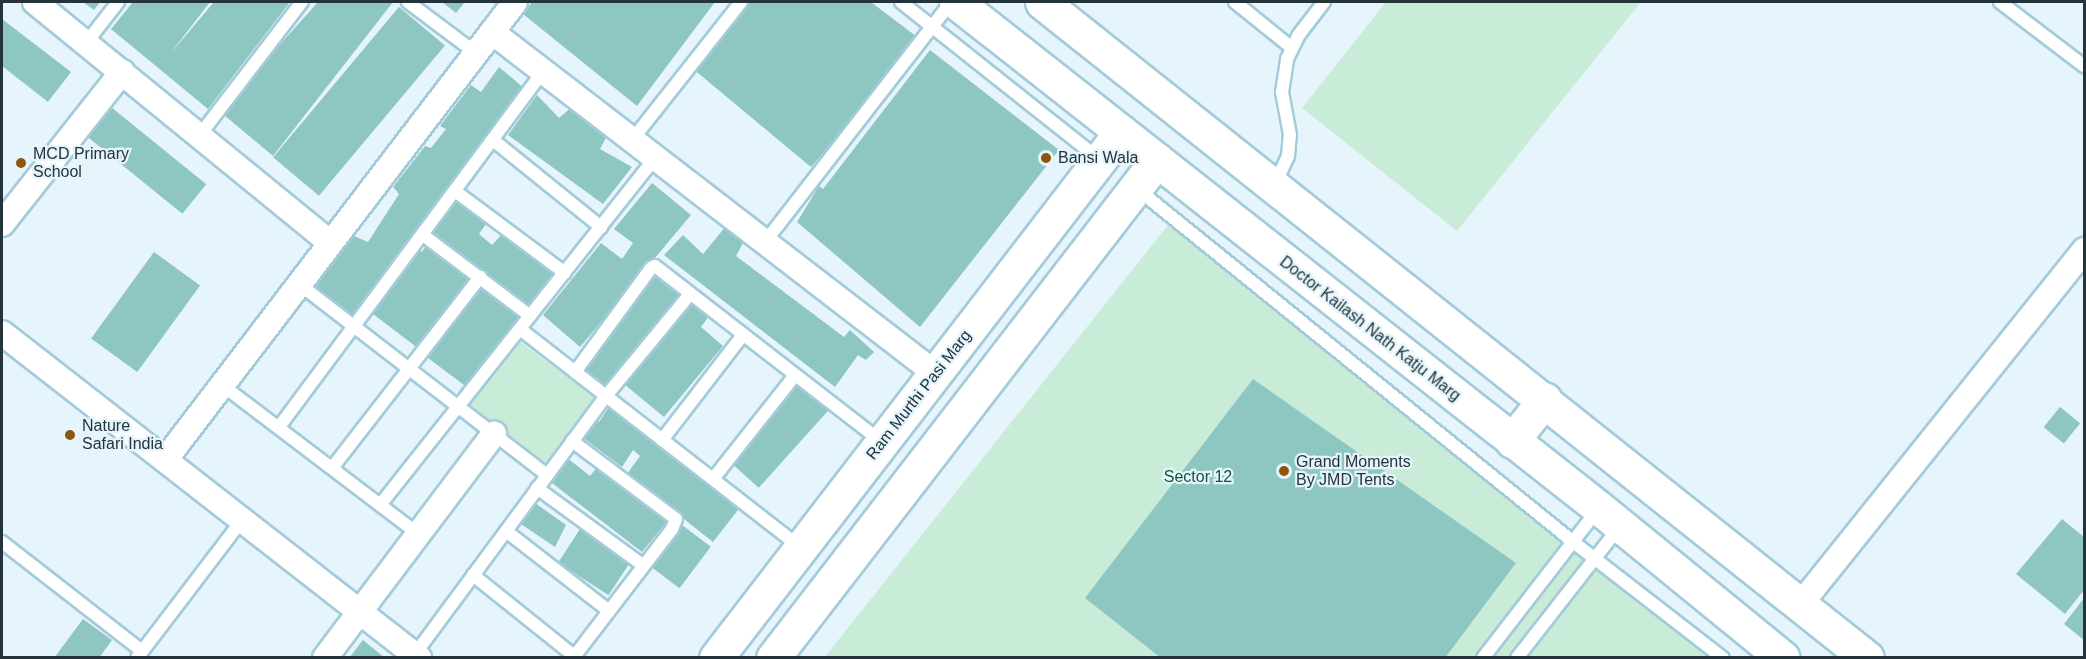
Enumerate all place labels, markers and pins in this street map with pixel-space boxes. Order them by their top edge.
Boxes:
place label: MCD Primary School [33,144,129,182]
place label: Bansi Wala [1058,148,1138,168]
marker: Bansi Wala [1039,151,1053,165]
marker: MCD Primary School [14,156,28,170]
place label: Nature Safari India [82,416,163,454]
marker: Nature Safari India [63,428,77,442]
place label: Grand Moments By JMD Tents [1296,452,1411,490]
marker: Grand Moments By JMD Tents [1277,464,1291,478]

